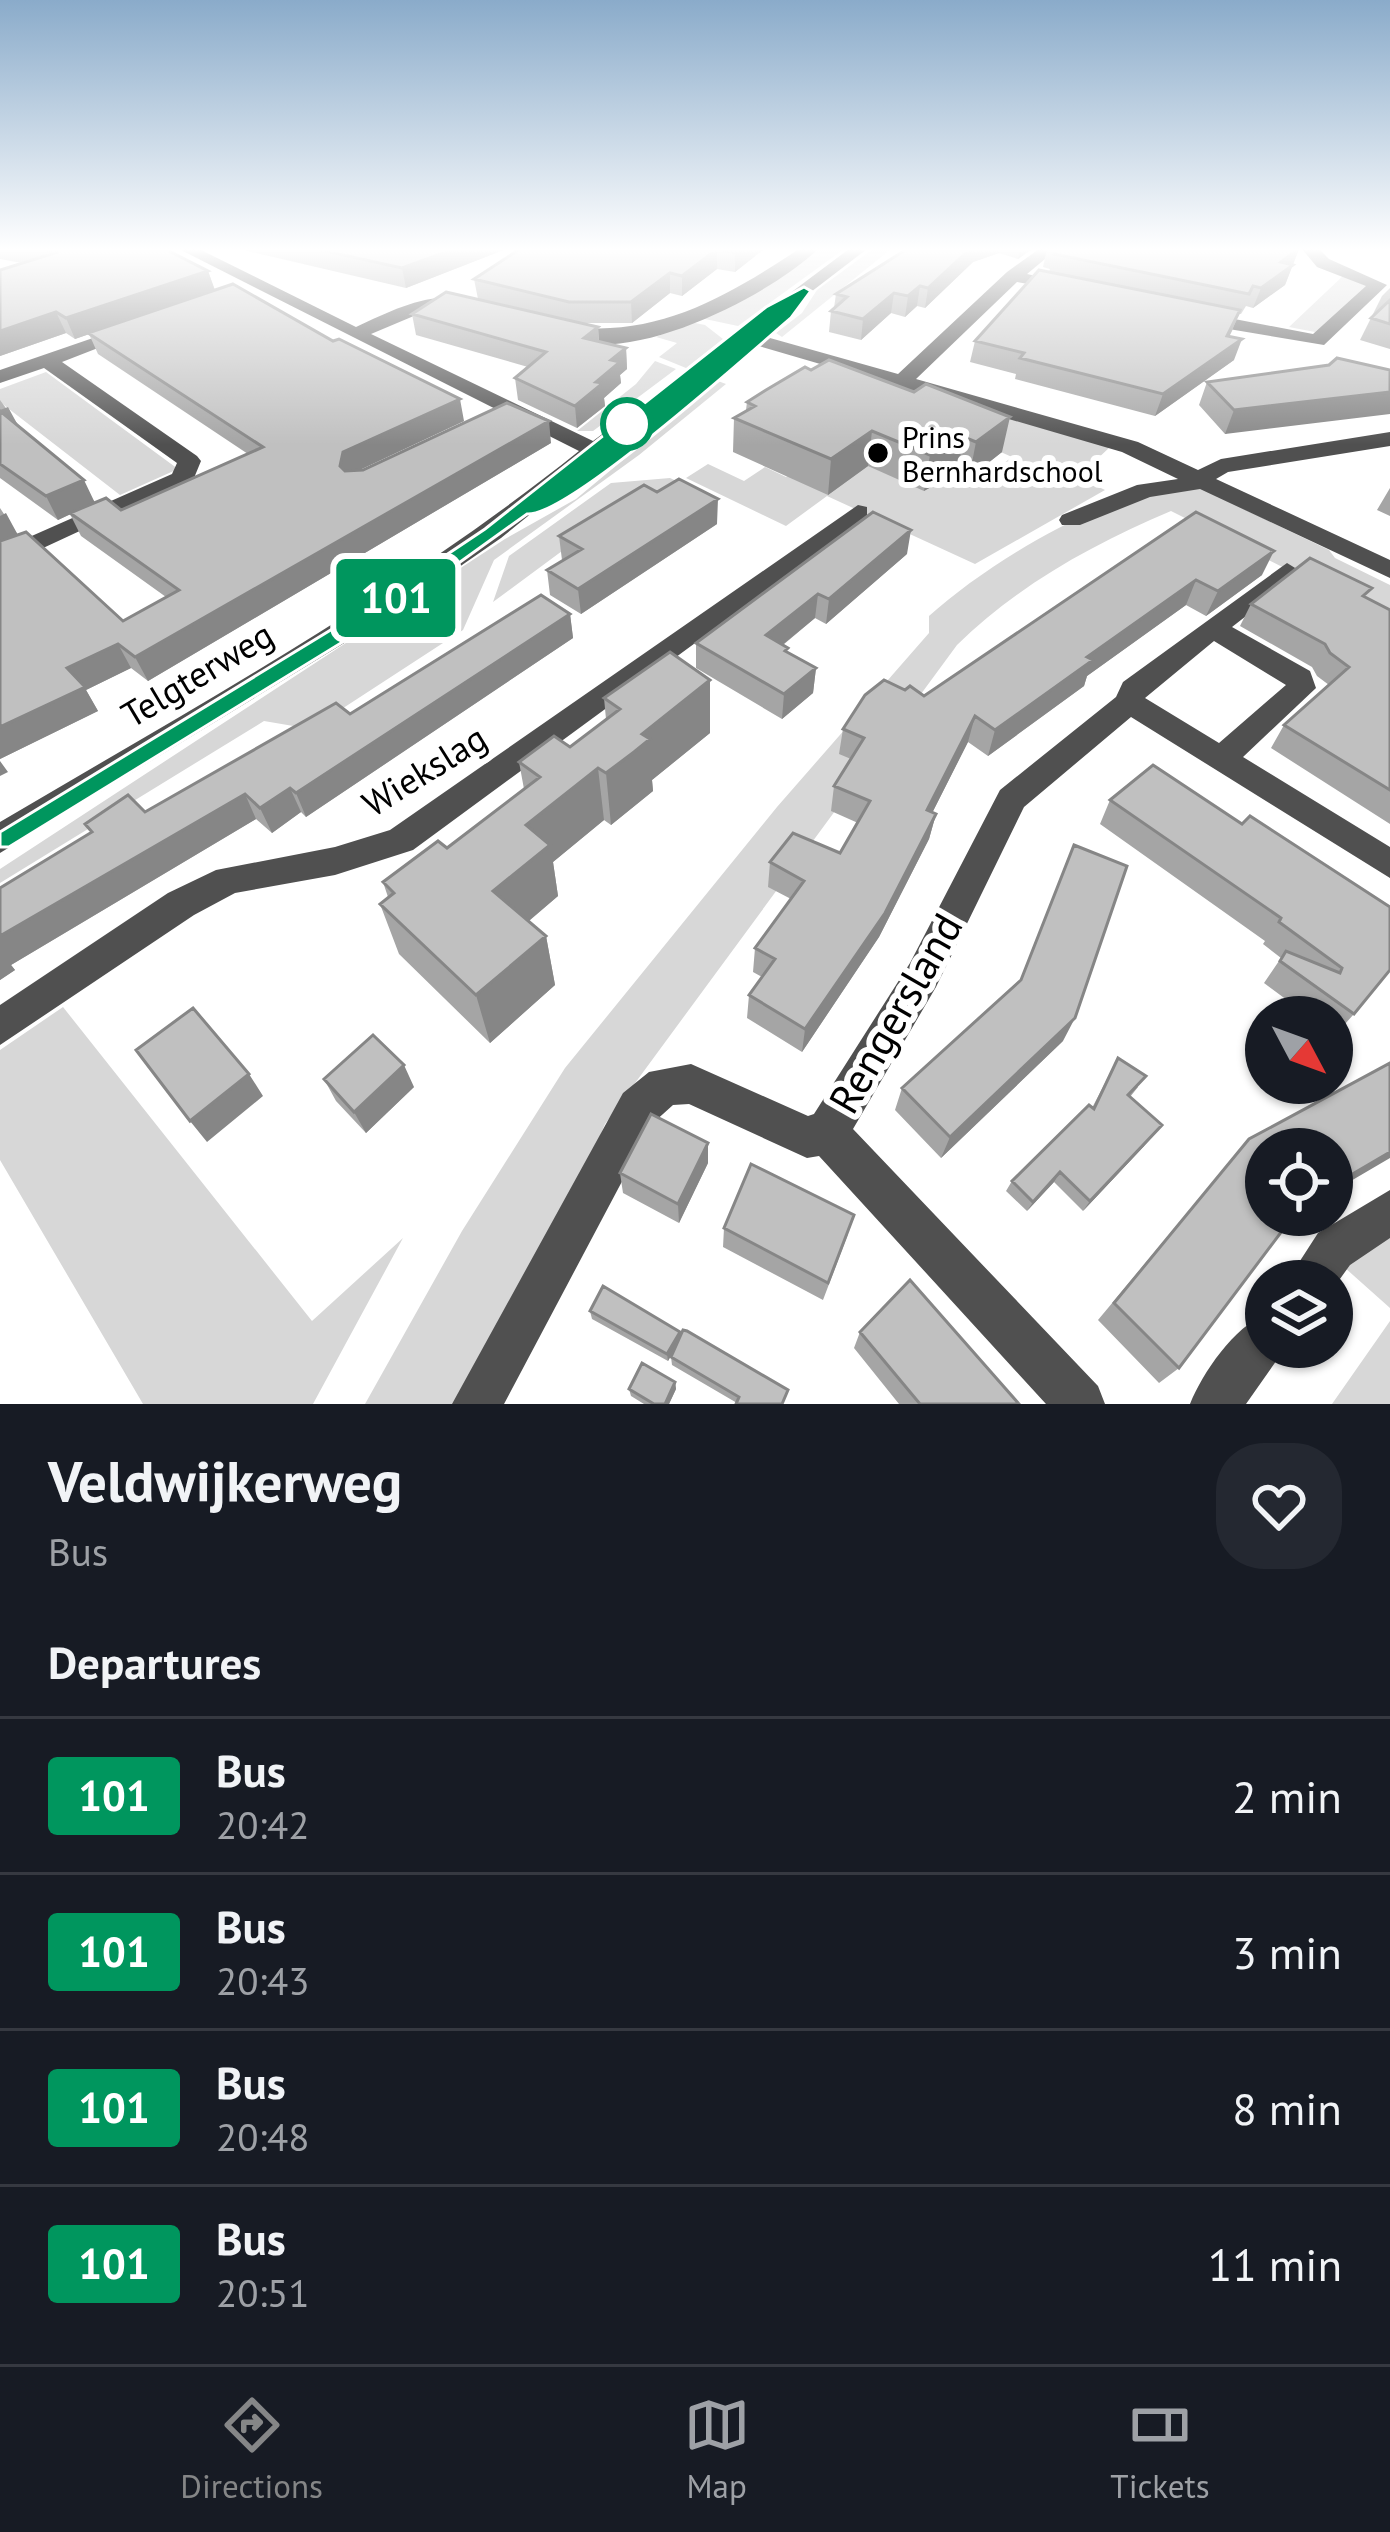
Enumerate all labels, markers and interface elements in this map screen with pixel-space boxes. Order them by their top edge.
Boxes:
unlabelled marker [602,399,652,449]
place label: Prins Bernhardschool [902,417,1103,490]
marker: Prins Bernhardschool [865,440,891,466]
line badge: 101 [327,559,465,637]
text: 101 [360,570,432,625]
street label: Telgterweg [112,610,282,738]
street label: Wiekslag [353,714,495,826]
street label: Rengersland [816,903,974,1123]
north arrow [1245,996,1353,1104]
map controls [1245,996,1353,1368]
button: locate [1245,1128,1353,1236]
button: layers [1245,1260,1353,1368]
button: heart [1216,1443,1342,1569]
text: Veldwijkerweg [48,1444,402,1518]
text: Bus [48,1526,108,1577]
text: Departures [48,1633,261,1691]
text: Bus [216,1741,286,1799]
text: 2 min [1232,1767,1342,1825]
text: 101 [78,1768,150,1823]
text: 20:42 [216,1799,310,1850]
text: Bus [216,1897,286,1955]
text: 3 min [1232,1923,1342,1981]
text: 101 [78,1924,150,1979]
text: 20:43 [216,1955,310,2006]
text: Bus [216,2053,286,2111]
text: 8 min [1232,2079,1342,2137]
text: 101 [78,2080,150,2135]
text: 20:48 [216,2111,310,2162]
text: Bus [216,2209,286,2267]
text: 11 min [1208,2235,1342,2293]
text: 101 [78,2236,150,2291]
text: 20:51 [216,2267,310,2318]
tab: Directions [180,2392,323,2507]
tab: Map [684,2392,750,2507]
tab: Tickets [1110,2392,1210,2507]

